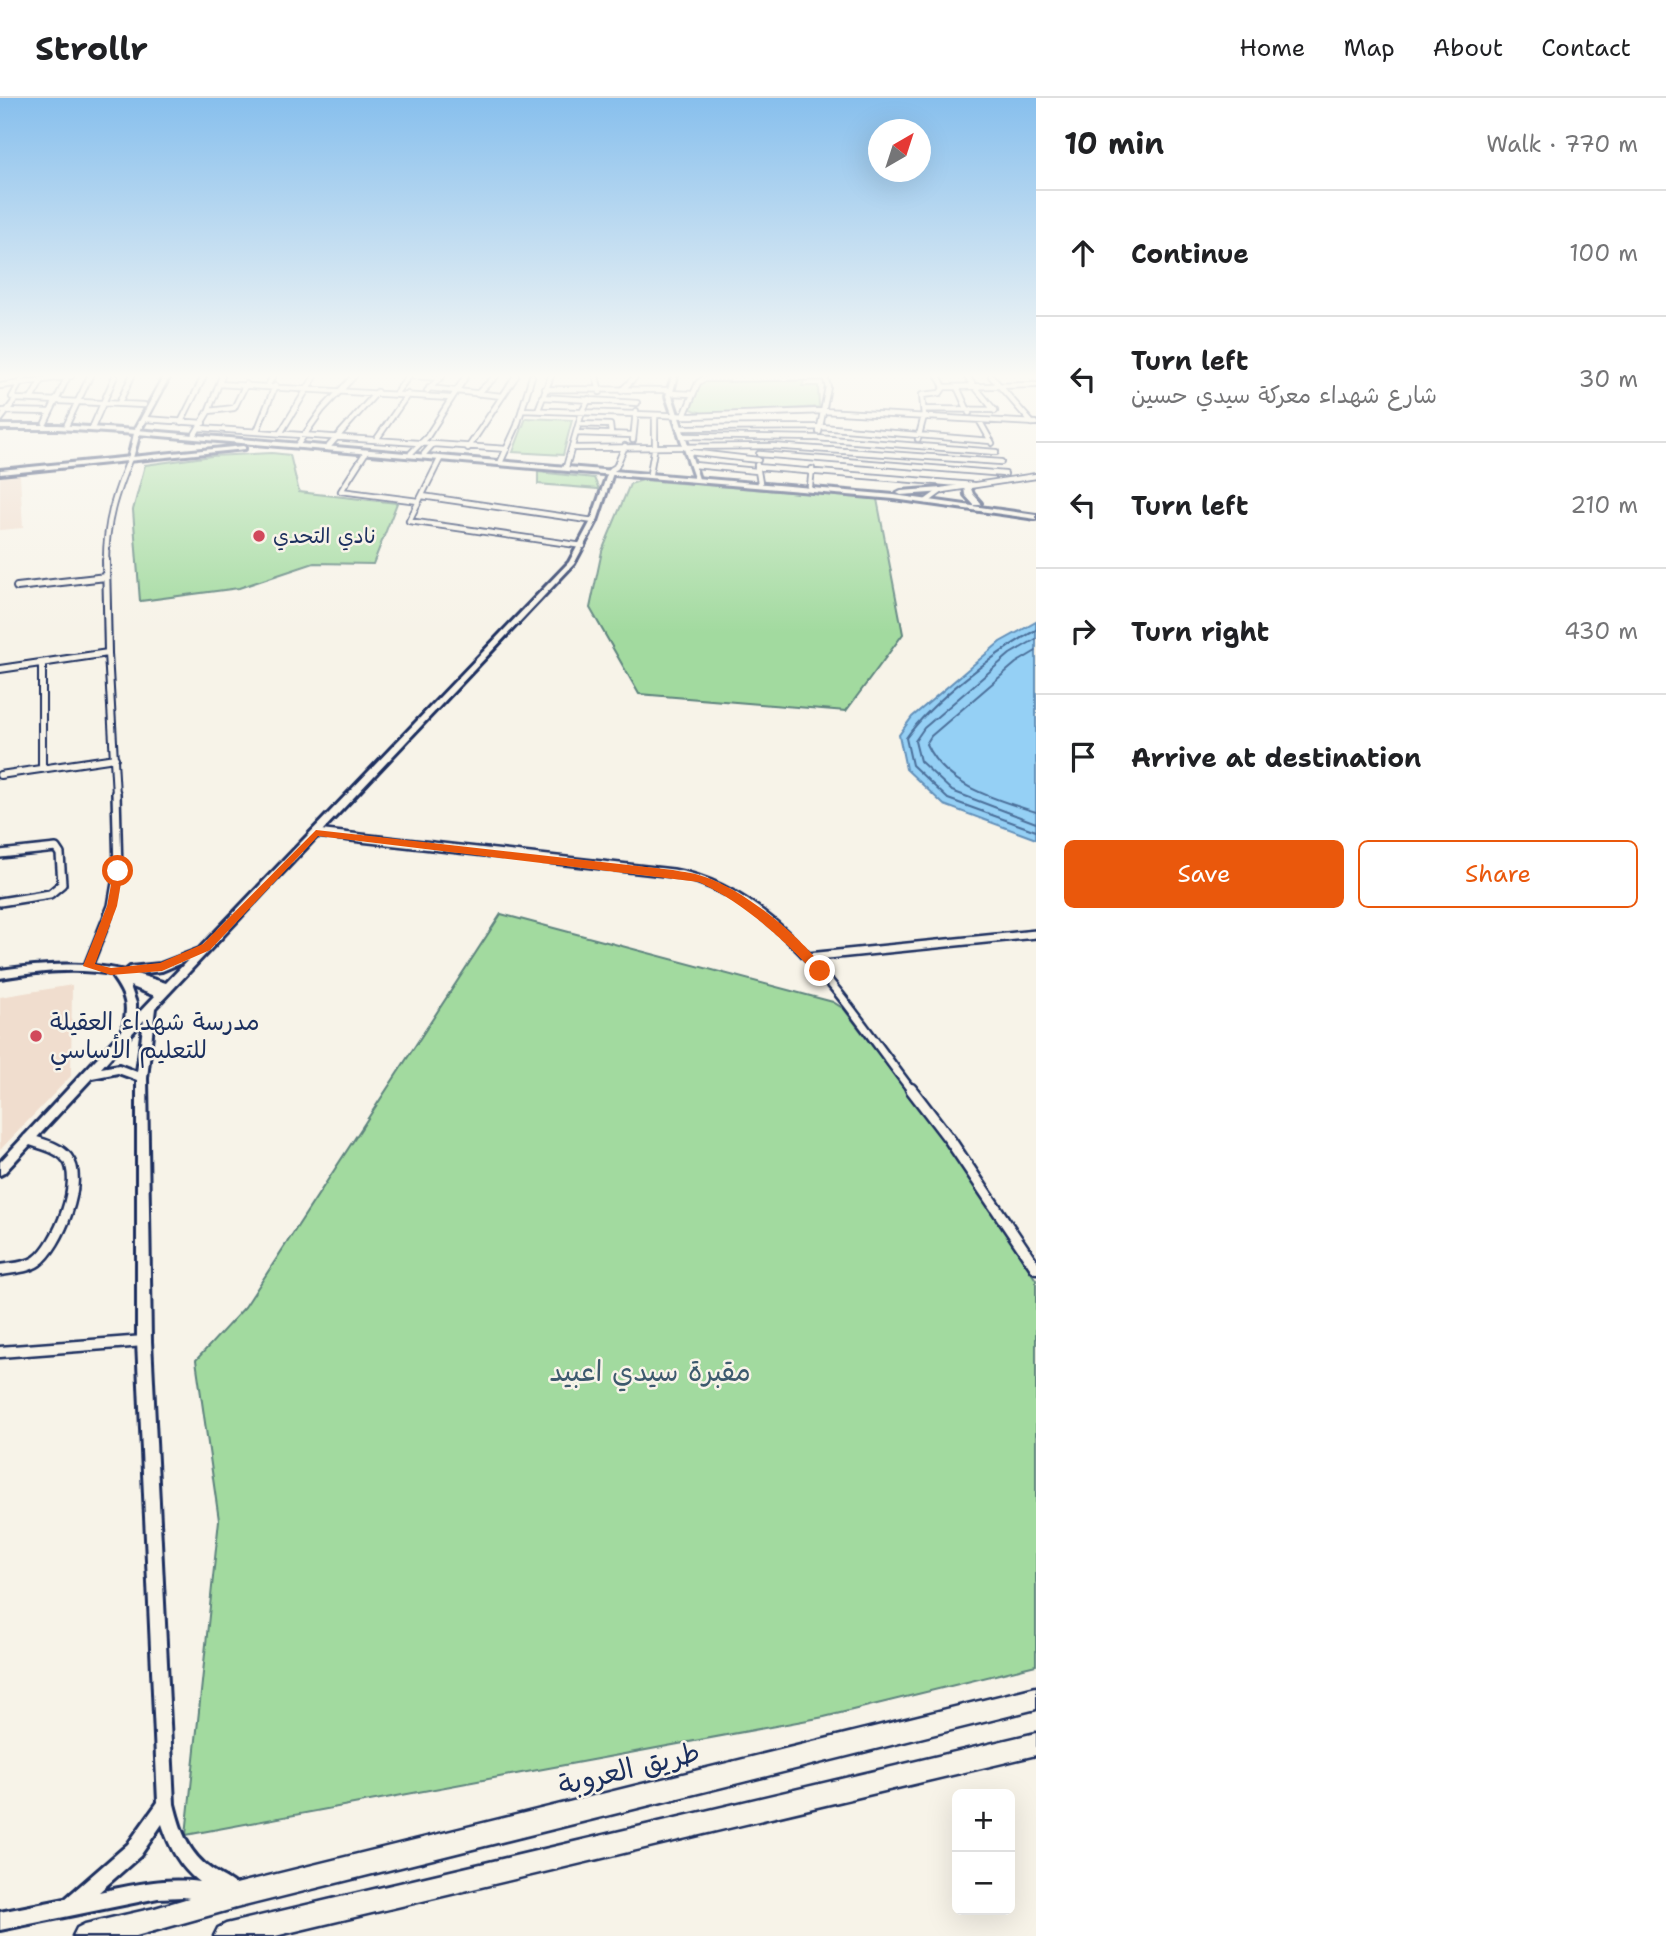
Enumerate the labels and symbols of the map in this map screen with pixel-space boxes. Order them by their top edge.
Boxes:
north arrow [868,119,931,182]
place label: نادي التحدي [273,522,376,551]
marker: نادي التحدي [251,528,267,544]
route start [102,855,133,886]
route end [804,955,835,986]
place label: مدرسة شهداء العقيلة للتعليم الأساسي [50,1006,260,1071]
marker: مدرسة شهداء العقيلة للتعليم الأساسي [28,1028,44,1044]
park label: مقبرة سيدي اعبيد [549,1352,751,1392]
street label: طريق العروبة [554,1732,704,1804]

